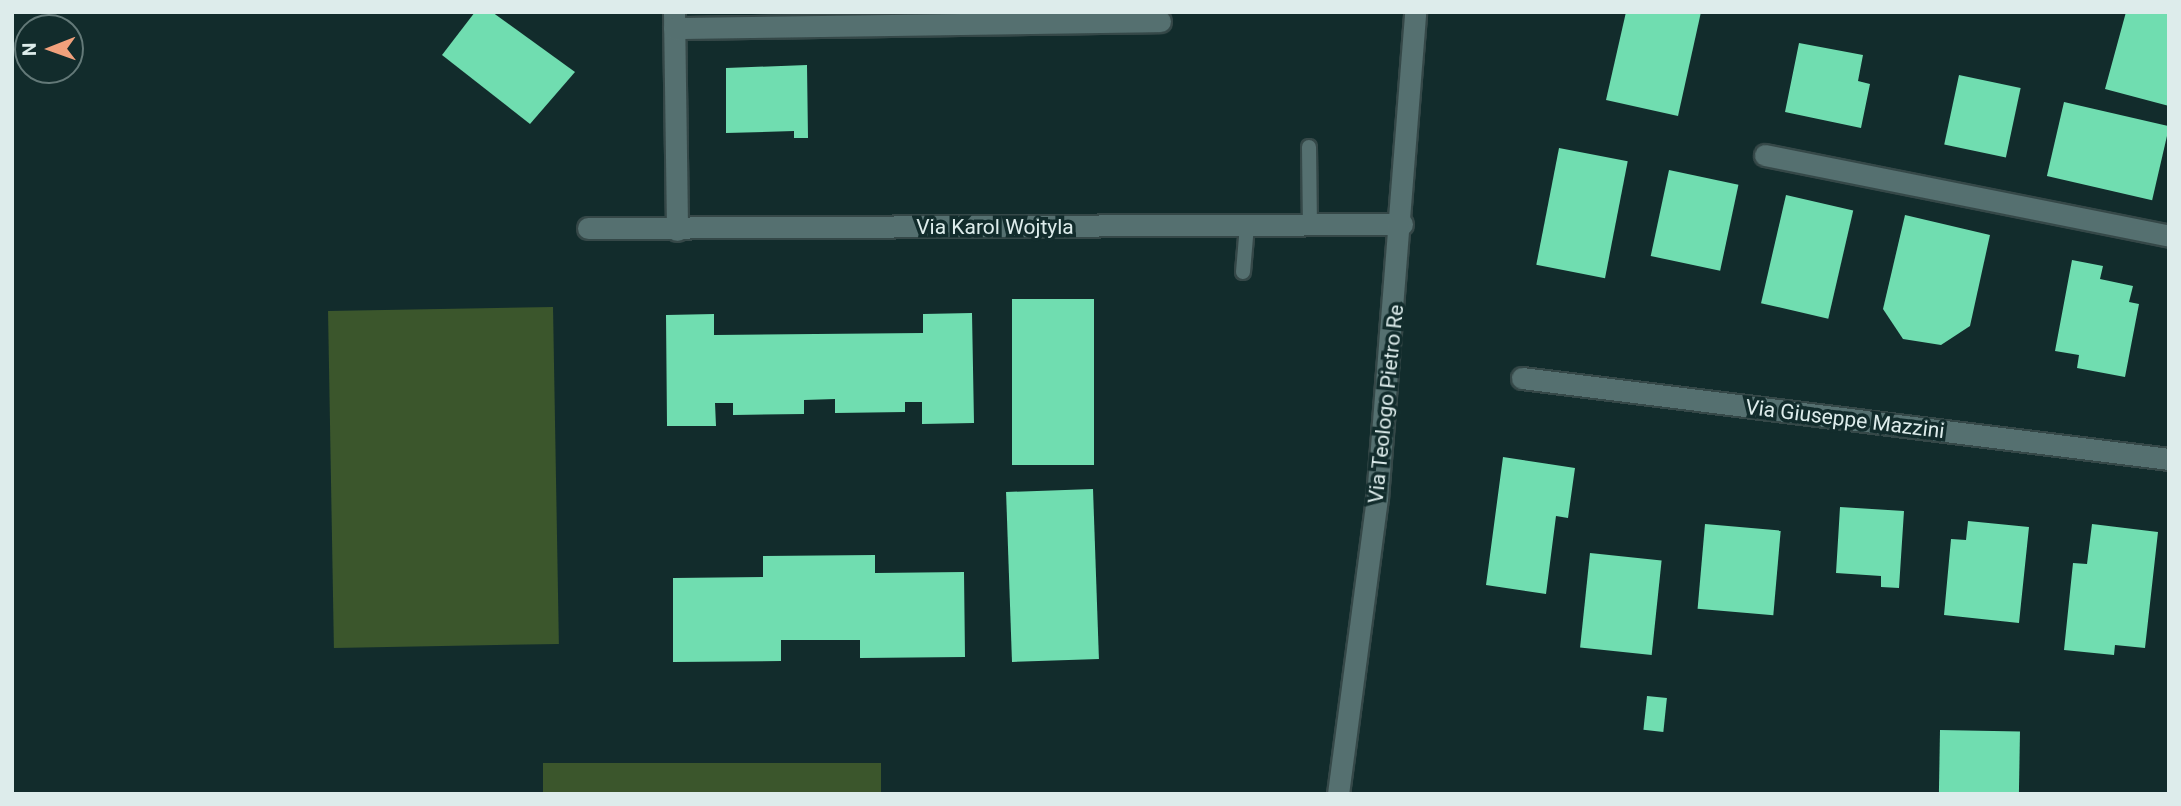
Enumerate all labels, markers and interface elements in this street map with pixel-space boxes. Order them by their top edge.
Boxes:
north arrow [14,14,84,84]
text: N [18,42,41,56]
street label: Via Karol Wojtyla [916,214,1074,240]
street label: Via Teologo Pietro Re [1363,303,1409,505]
street label: Via Giuseppe Mazzini [1744,394,1946,444]

